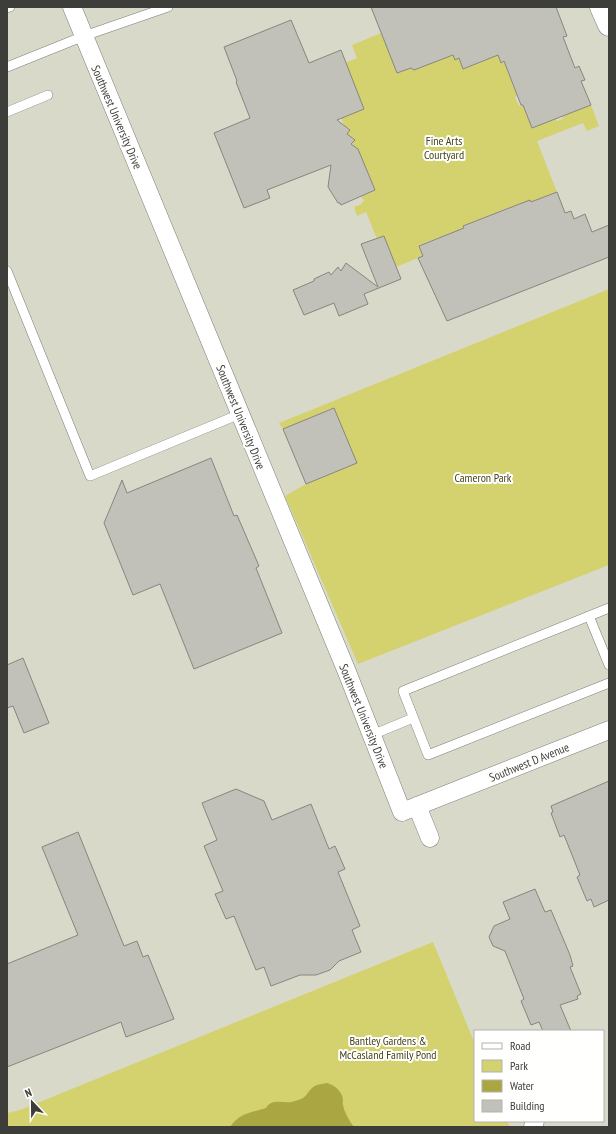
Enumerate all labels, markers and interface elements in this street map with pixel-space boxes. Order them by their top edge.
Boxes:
street label: Southwest University Drive [88,63,146,171]
park label: Fine Arts Courtyard [424,133,464,162]
street label: Southwest University Drive [213,363,269,471]
park label: Cameron Park [454,470,512,485]
street label: Southwest University Drive [336,662,392,770]
street label: Southwest D Avenue [487,739,571,785]
legend [474,1030,604,1122]
park label: Bantley Gardens & McCasland Family Pond [339,1033,437,1062]
text: Road [510,1038,530,1053]
text: Park [510,1058,528,1073]
text: Water [510,1078,535,1093]
north arrow [12,1082,52,1122]
text: N [23,1085,34,1100]
text: Building [510,1098,545,1113]

